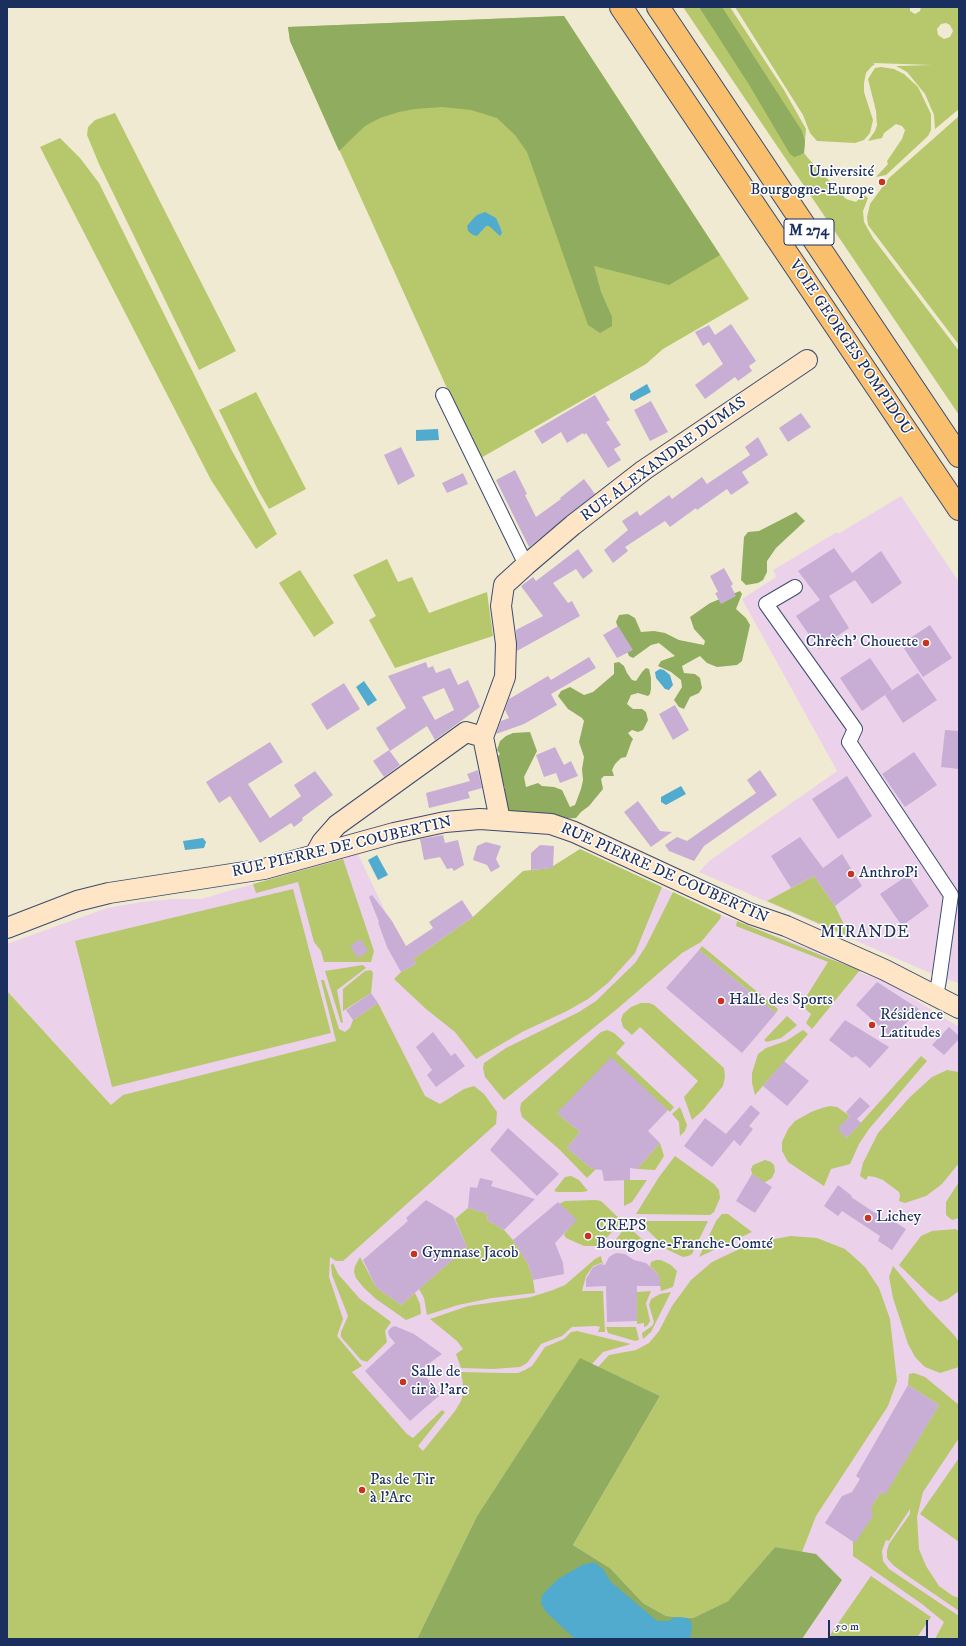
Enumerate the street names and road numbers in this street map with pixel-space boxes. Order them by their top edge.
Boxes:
road number: M 274 [784,219,834,245]
street label: VOIE GEORGES POMPIDOU [784,257,916,439]
street label: RUE ALEXANDRE DUMAS [577,393,751,527]
street label: RUE PIERRE DE COUBERTIN [230,813,454,883]
street label: RUE PIERRE DE COUBERTIN [557,819,771,929]

